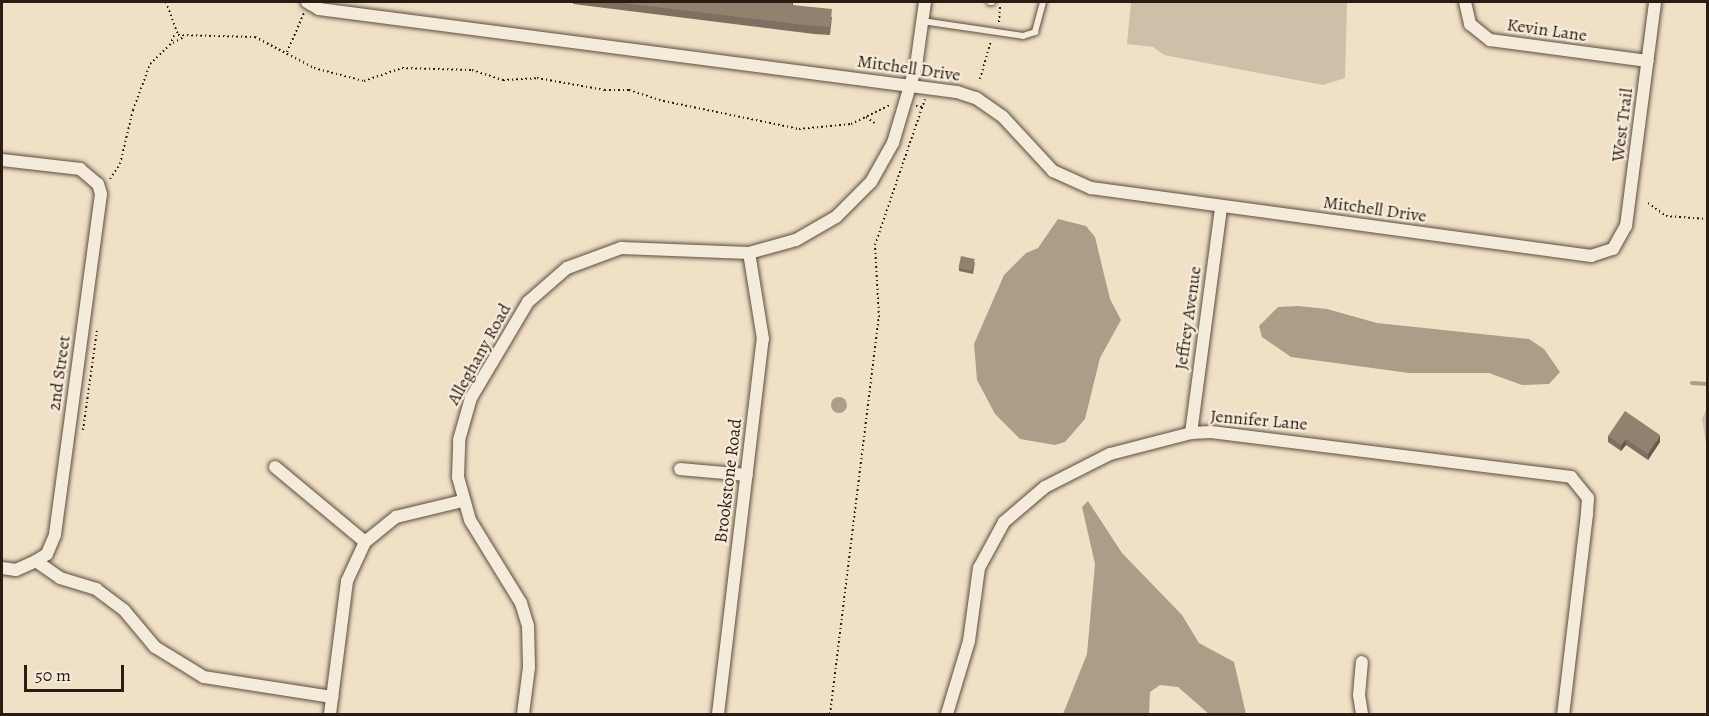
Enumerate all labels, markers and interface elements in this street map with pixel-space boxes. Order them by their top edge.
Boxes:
street label: Kevin Lane [1505,14,1589,46]
street label: Mitchell Drive [856,50,962,86]
street label: West Trail [1607,87,1637,163]
street label: Mitchell Drive [1322,191,1428,227]
street label: Jeffrey Avenue [1170,265,1206,371]
street label: Alleghany Road [442,300,516,408]
street label: 2nd Street [43,334,75,412]
street label: Jennifer Lane [1209,405,1309,435]
street label: Brookstone Road [710,418,746,544]
scale bar [27,653,128,691]
text: 50 m [35,663,71,687]

